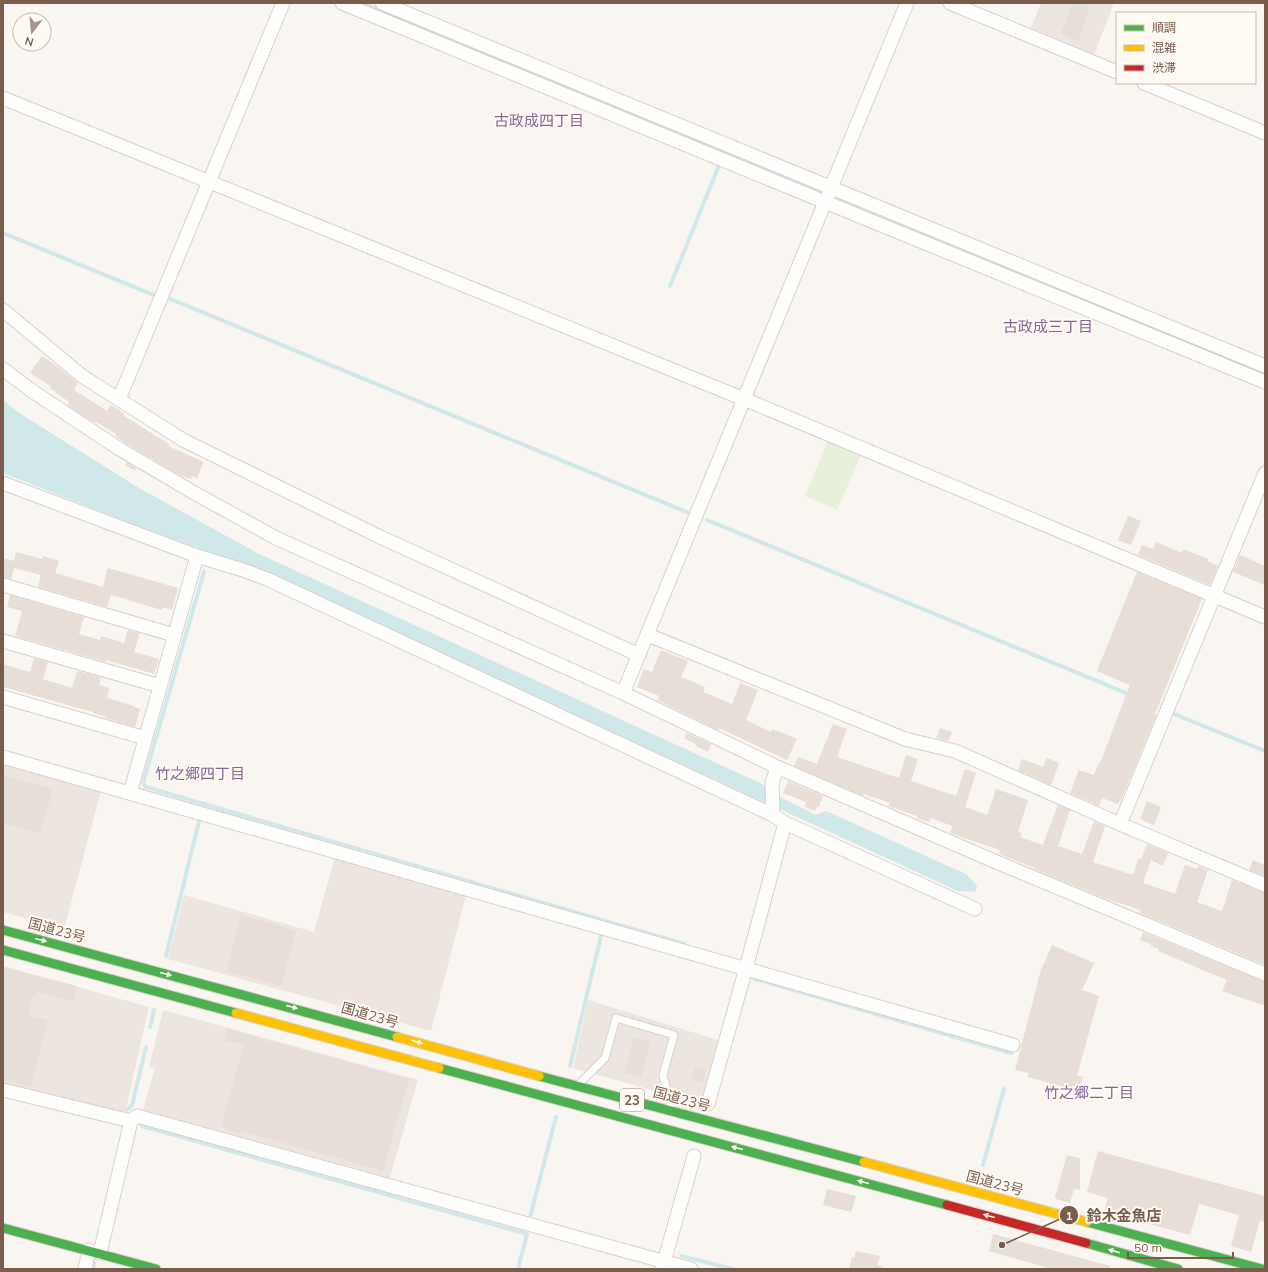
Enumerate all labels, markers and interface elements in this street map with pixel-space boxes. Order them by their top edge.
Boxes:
north arrow [12,12,52,52]
legend [1116,12,1256,84]
text: 順調 [1152,20,1176,35]
text: N [23,34,35,49]
text: 混雑 [1152,40,1176,55]
text: 渋滞 [1152,60,1176,75]
district label: 古政成四丁目 [494,111,584,130]
district label: 古政成三丁目 [1003,317,1093,336]
district label: 竹之郷四丁目 [155,764,245,783]
street label: 国道23号 [26,914,88,946]
one-way arrow [35,937,47,943]
one-way arrow [160,971,172,977]
street label: 国道23号 [339,998,401,1032]
one-way arrow [285,1005,298,1011]
one-way arrow [411,1040,423,1046]
street label: 国道23号 [651,1083,713,1115]
district label: 竹之郷二丁目 [1044,1083,1134,1102]
road number: 23 [620,1089,644,1111]
one-way arrow [731,1145,744,1151]
street label: 国道23号 [964,1167,1026,1199]
one-way arrow [857,1179,869,1185]
callout: 鈴木金魚店 [1059,1202,1170,1229]
text: 鈴木金魚店 [1086,1206,1162,1225]
text: 1 [1065,1208,1073,1223]
one-way arrow [982,1213,994,1219]
scale bar [1128,1234,1233,1260]
text: 50 m [1134,1240,1162,1255]
one-way arrow [1107,1248,1119,1254]

